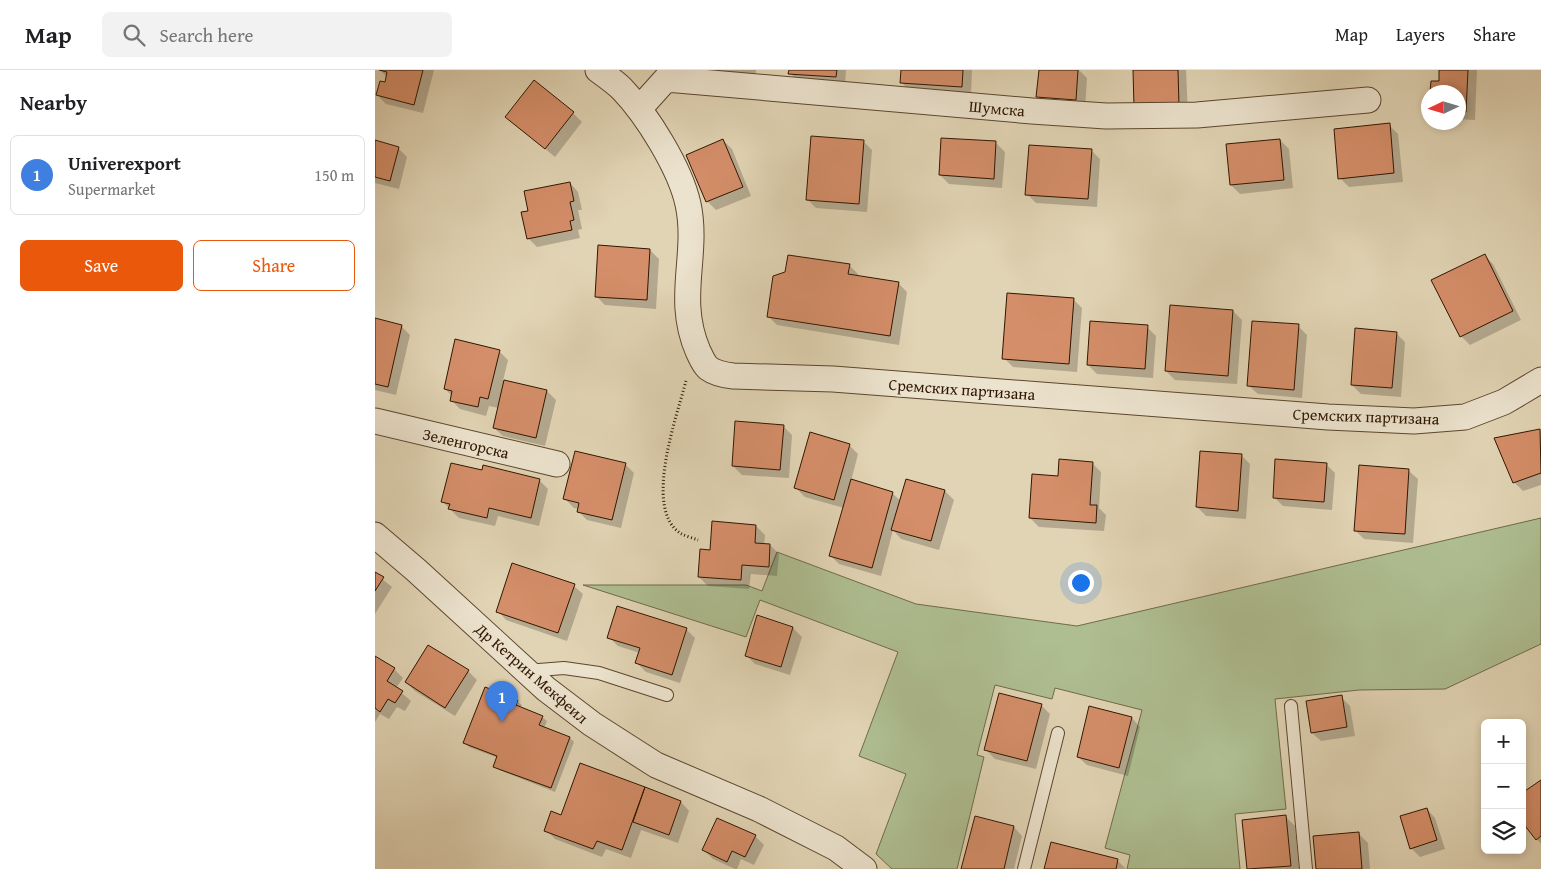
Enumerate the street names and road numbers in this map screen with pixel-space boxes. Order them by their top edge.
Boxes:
street label: Шумска [968,94,1026,122]
street label: Сремских партизана [888,372,1036,406]
street label: Сремских партизана [1292,401,1440,431]
street label: Зеленгорска [420,421,512,465]
street label: Др Кетрин Мекфеил [469,616,594,729]

